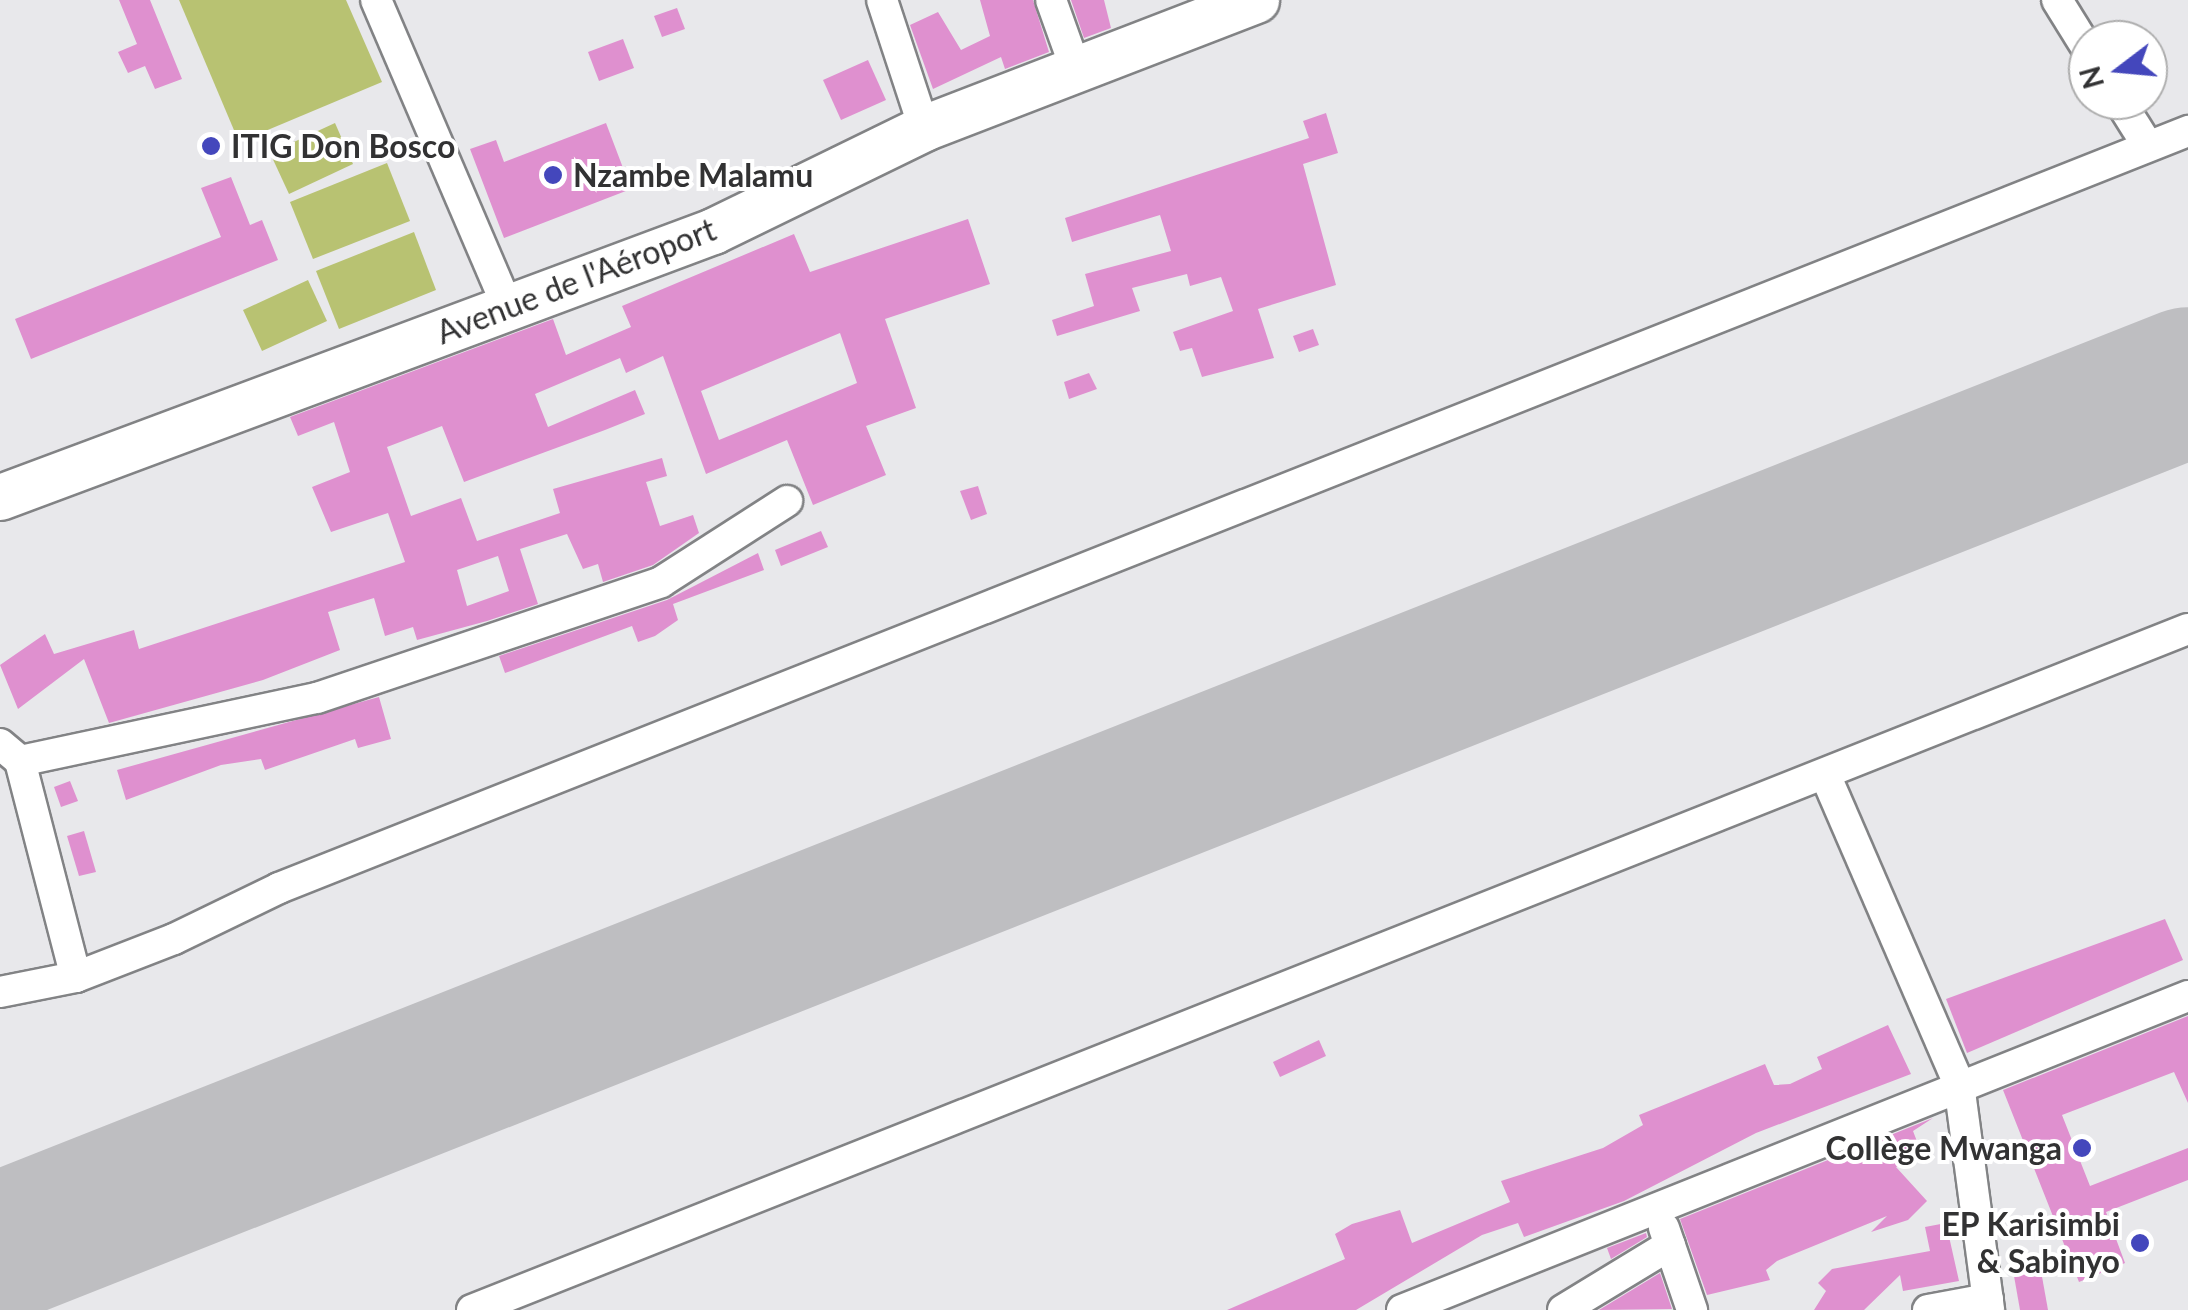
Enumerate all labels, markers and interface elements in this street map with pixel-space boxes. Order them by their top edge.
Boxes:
north arrow [2068,20,2168,120]
text: N [2072,63,2110,93]
place label: ITIG Don Bosco [231,127,455,165]
marker: ITIG Don Bosco [200,135,222,157]
place label: Nzambe Malamu [573,156,813,194]
marker: Nzambe Malamu [542,164,564,186]
street label: Avenue de l'Aéroport [431,210,721,352]
place label: Collège Mwanga [1825,1129,2062,1167]
marker: Collège Mwanga [2071,1137,2093,1159]
place label: EP Karisimbi & Sabinyo [1941,1206,2120,1281]
marker: EP Karisimbi & Sabinyo [2129,1232,2151,1254]

